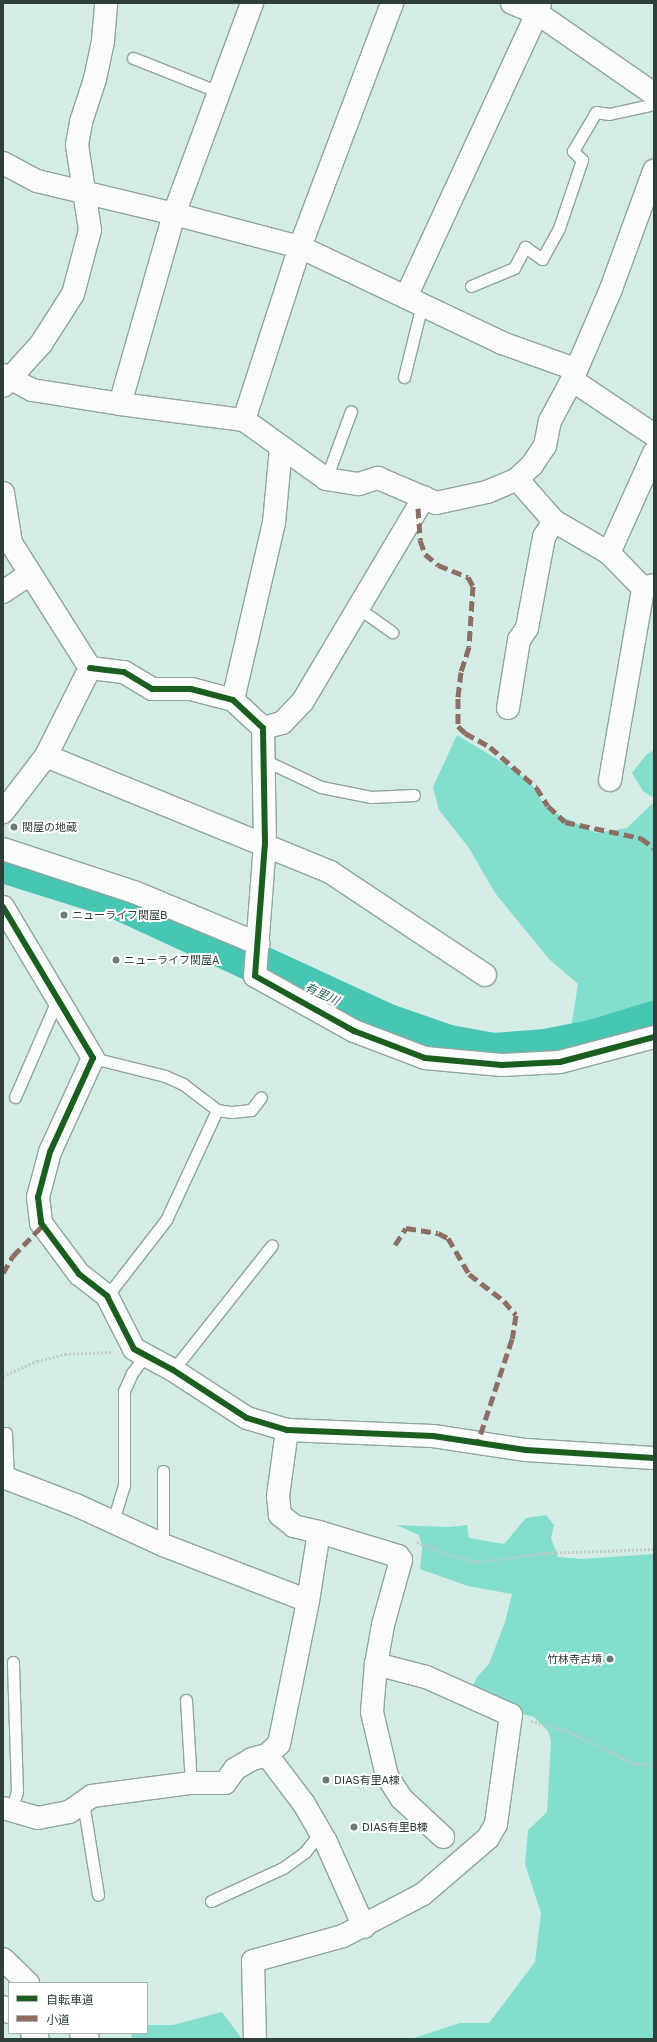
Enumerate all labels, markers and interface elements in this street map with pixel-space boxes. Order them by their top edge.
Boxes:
place label: 関屋の地蔵 [22,820,77,834]
marker: 関屋の地蔵 [9,822,19,832]
place label: ニューライフ関屋B [72,908,167,922]
marker: ニューライフ関屋B [59,910,69,920]
place label: ニューライフ関屋A [124,953,219,967]
marker: ニューライフ関屋A [111,955,121,965]
water label: 有里川 [303,980,341,1008]
place label: 竹林寺古墳 [547,1652,602,1666]
marker: 竹林寺古墳 [605,1654,615,1664]
place label: DIAS有里A棟 [334,1773,400,1787]
marker: DIAS有里A棟 [321,1775,331,1785]
place label: DIAS有里B棟 [362,1820,428,1834]
marker: DIAS有里B棟 [349,1822,359,1832]
legend [8,1982,148,2034]
text: 自転車道 [46,1992,94,2007]
text: 小道 [46,2012,70,2027]

